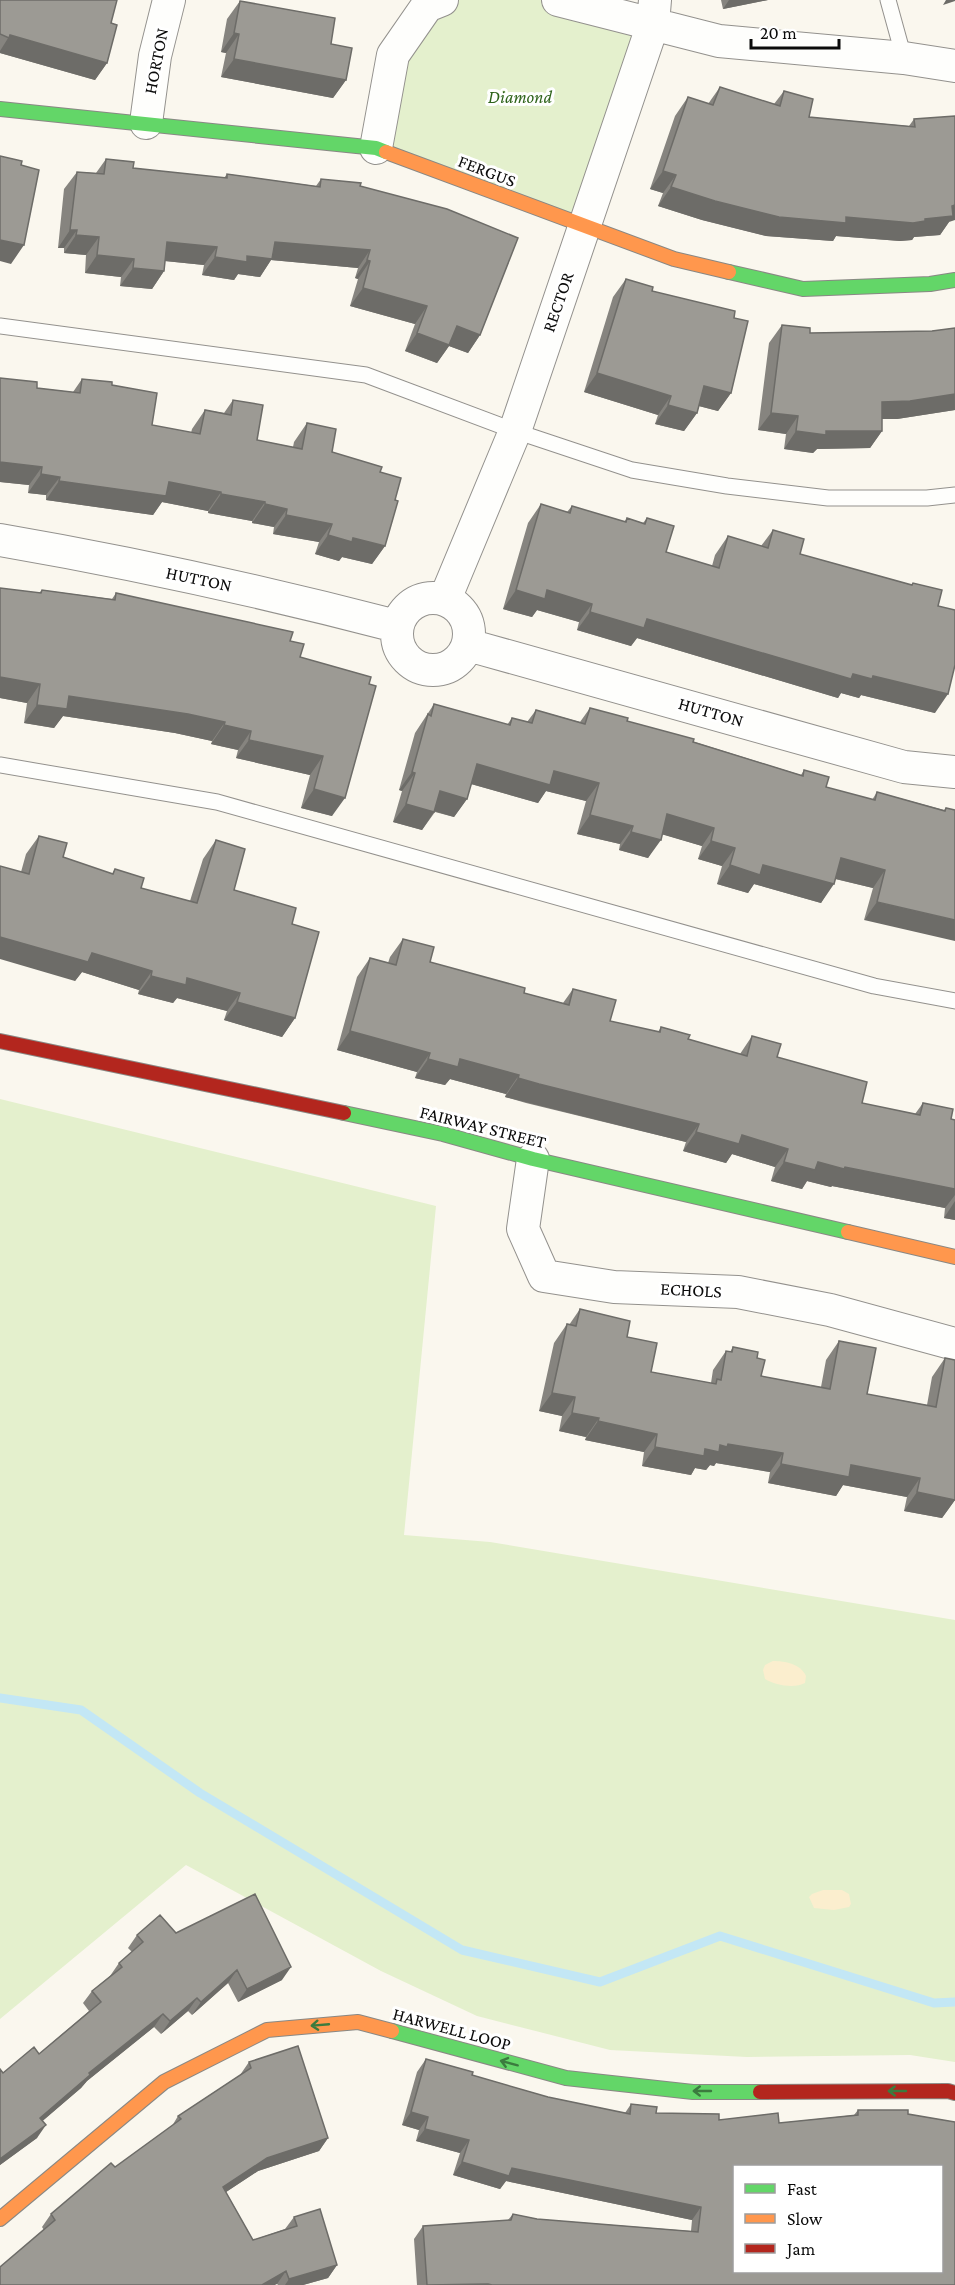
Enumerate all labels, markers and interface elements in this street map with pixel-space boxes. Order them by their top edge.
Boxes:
scale bar [751,12,840,50]
text: 20 m [760,23,797,43]
street label: HORTON [140,26,172,96]
park label: Diamond [488,87,552,107]
street label: FERGUS [455,151,519,191]
street label: RECTOR [538,269,578,335]
street label: HUTTON [164,562,234,596]
street label: HUTTON [676,693,746,731]
street label: FAIRWAY STREET [418,1102,548,1152]
street label: ECHOLS [660,1278,722,1302]
street label: HARWELL LOOP [391,2004,513,2054]
one-way arrow [311,2020,330,2031]
one-way arrow [500,2057,519,2069]
one-way arrow [887,2085,907,2097]
one-way arrow [692,2086,712,2097]
legend [733,2165,943,2273]
text: Fast [787,2179,818,2199]
text: Slow [787,2209,823,2229]
text: Jam [785,2239,816,2259]

